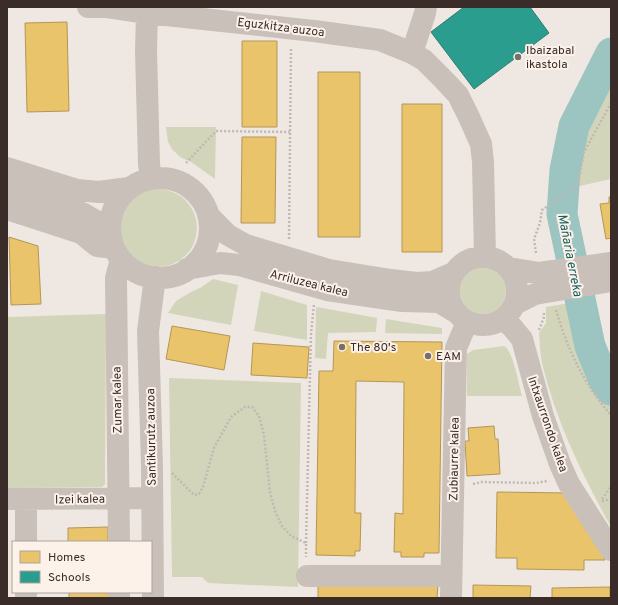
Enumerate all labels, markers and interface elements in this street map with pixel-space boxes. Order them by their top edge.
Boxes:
street label: Eguzkitza auzoa [236,15,325,41]
place label: Ibaizabal ikastola [526,43,574,73]
marker: Ibaizabal ikastola [513,52,523,62]
water label: Mañaria erreka [553,213,585,298]
street label: Arriluzea kalea [268,267,350,301]
place label: The 80's [350,340,396,356]
marker: The 80's [337,342,347,352]
place label: EAM [436,349,461,365]
marker: EAM [423,351,433,361]
street label: Zumar kalea [109,366,127,434]
street label: Intxaurrondo kalea [523,374,571,474]
street label: Santikurutz auzoa [143,388,161,486]
street label: Zubiaurre kalea [446,417,464,501]
street label: Izei kalea [55,492,105,508]
legend [12,541,152,593]
text: Homes [48,550,85,566]
text: Schools [48,570,90,586]

